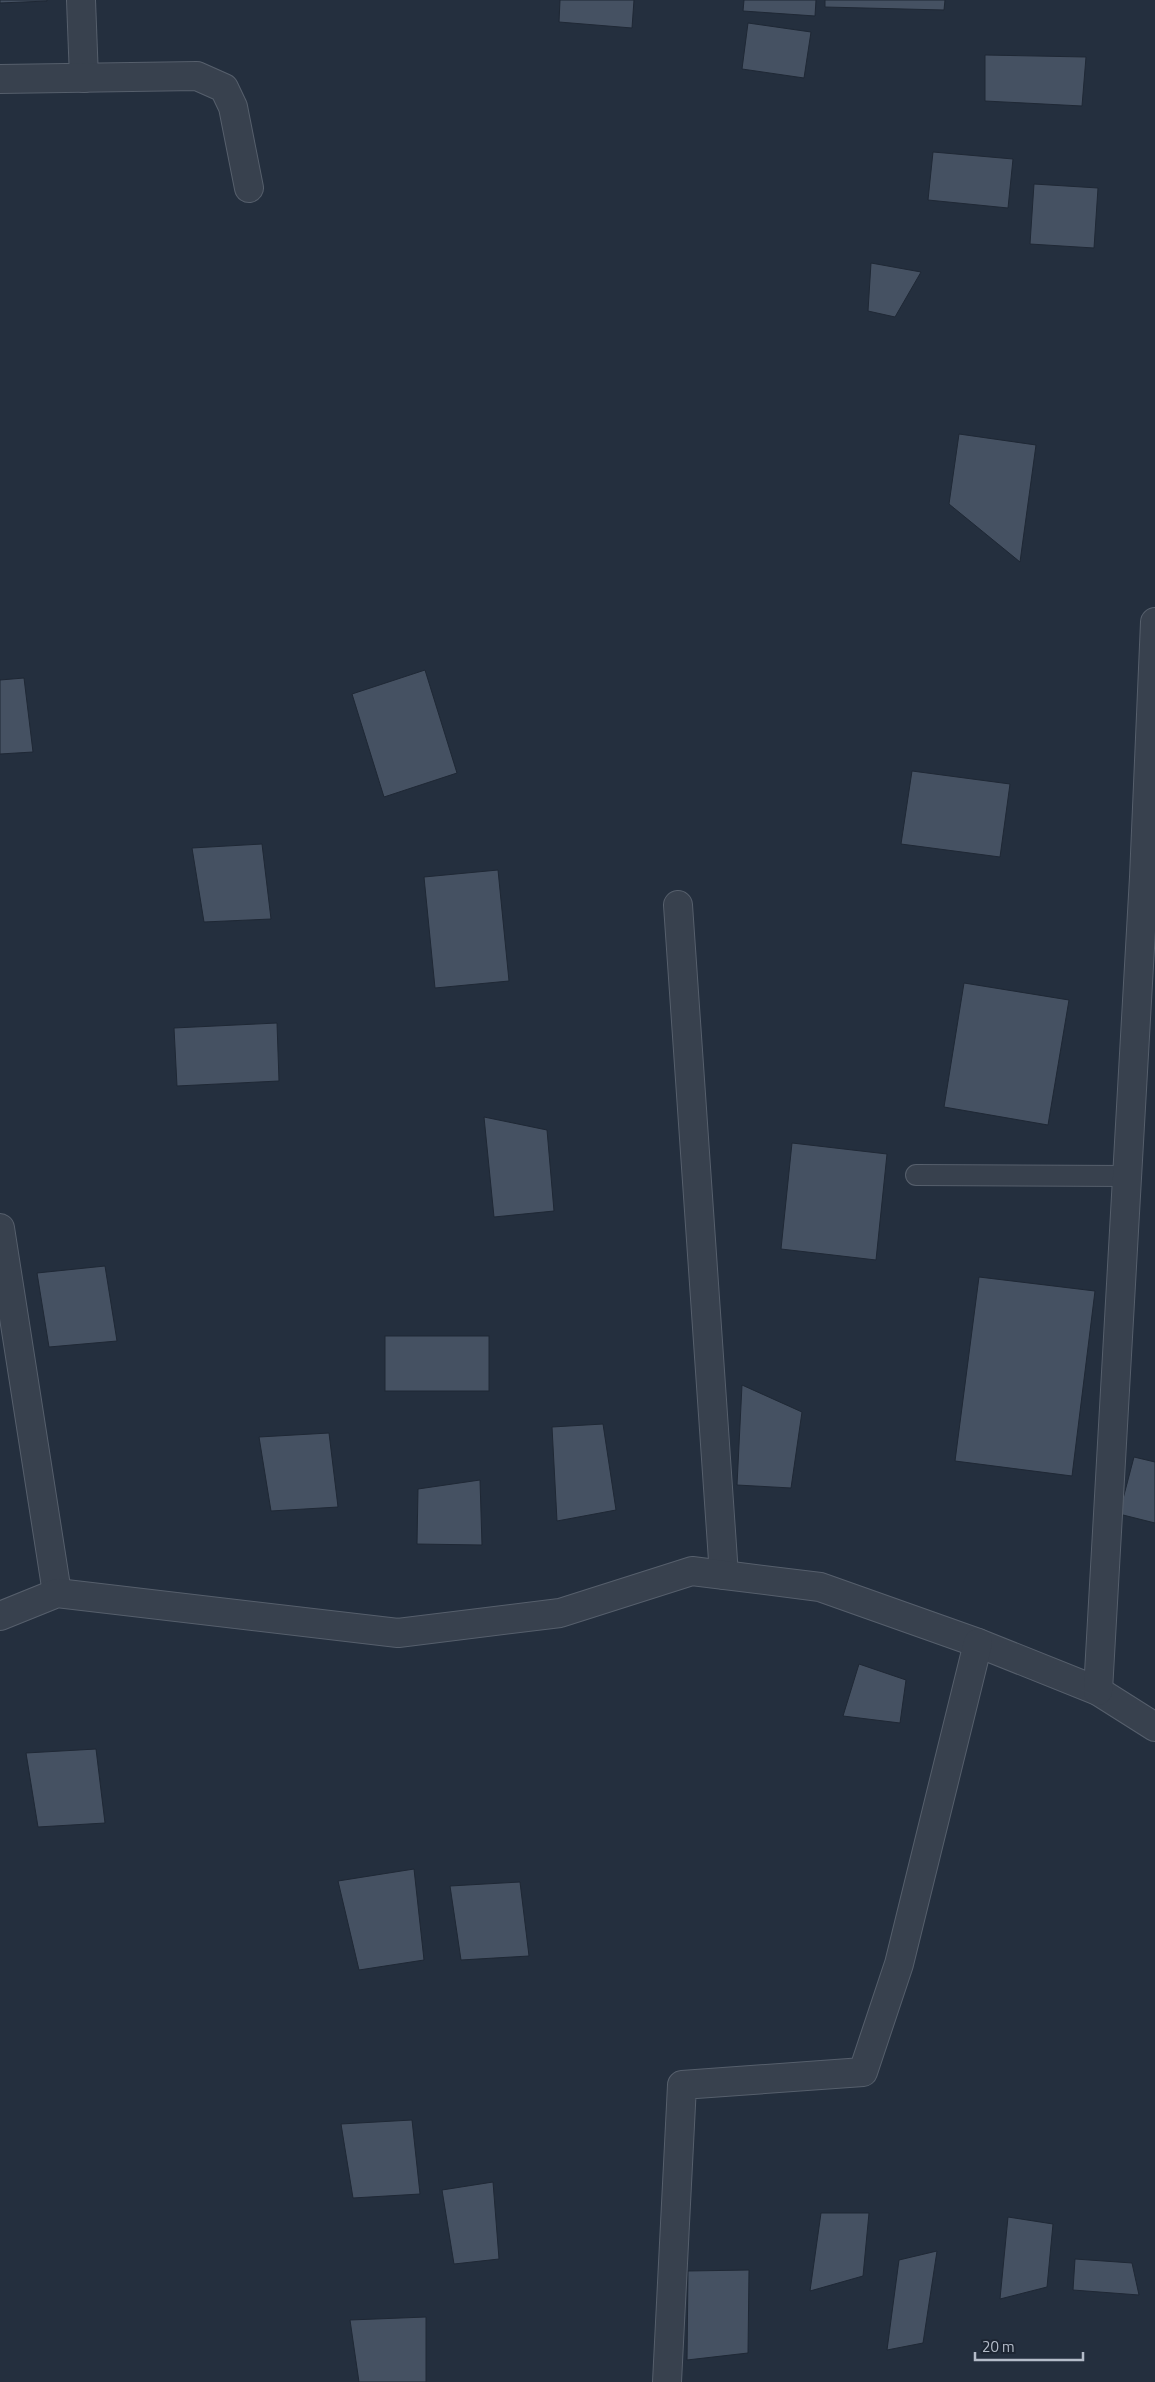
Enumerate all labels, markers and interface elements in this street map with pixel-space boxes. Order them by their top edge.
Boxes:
scale bar [975,2330,1082,2362]
text: 20 m [982,2335,1015,2358]

